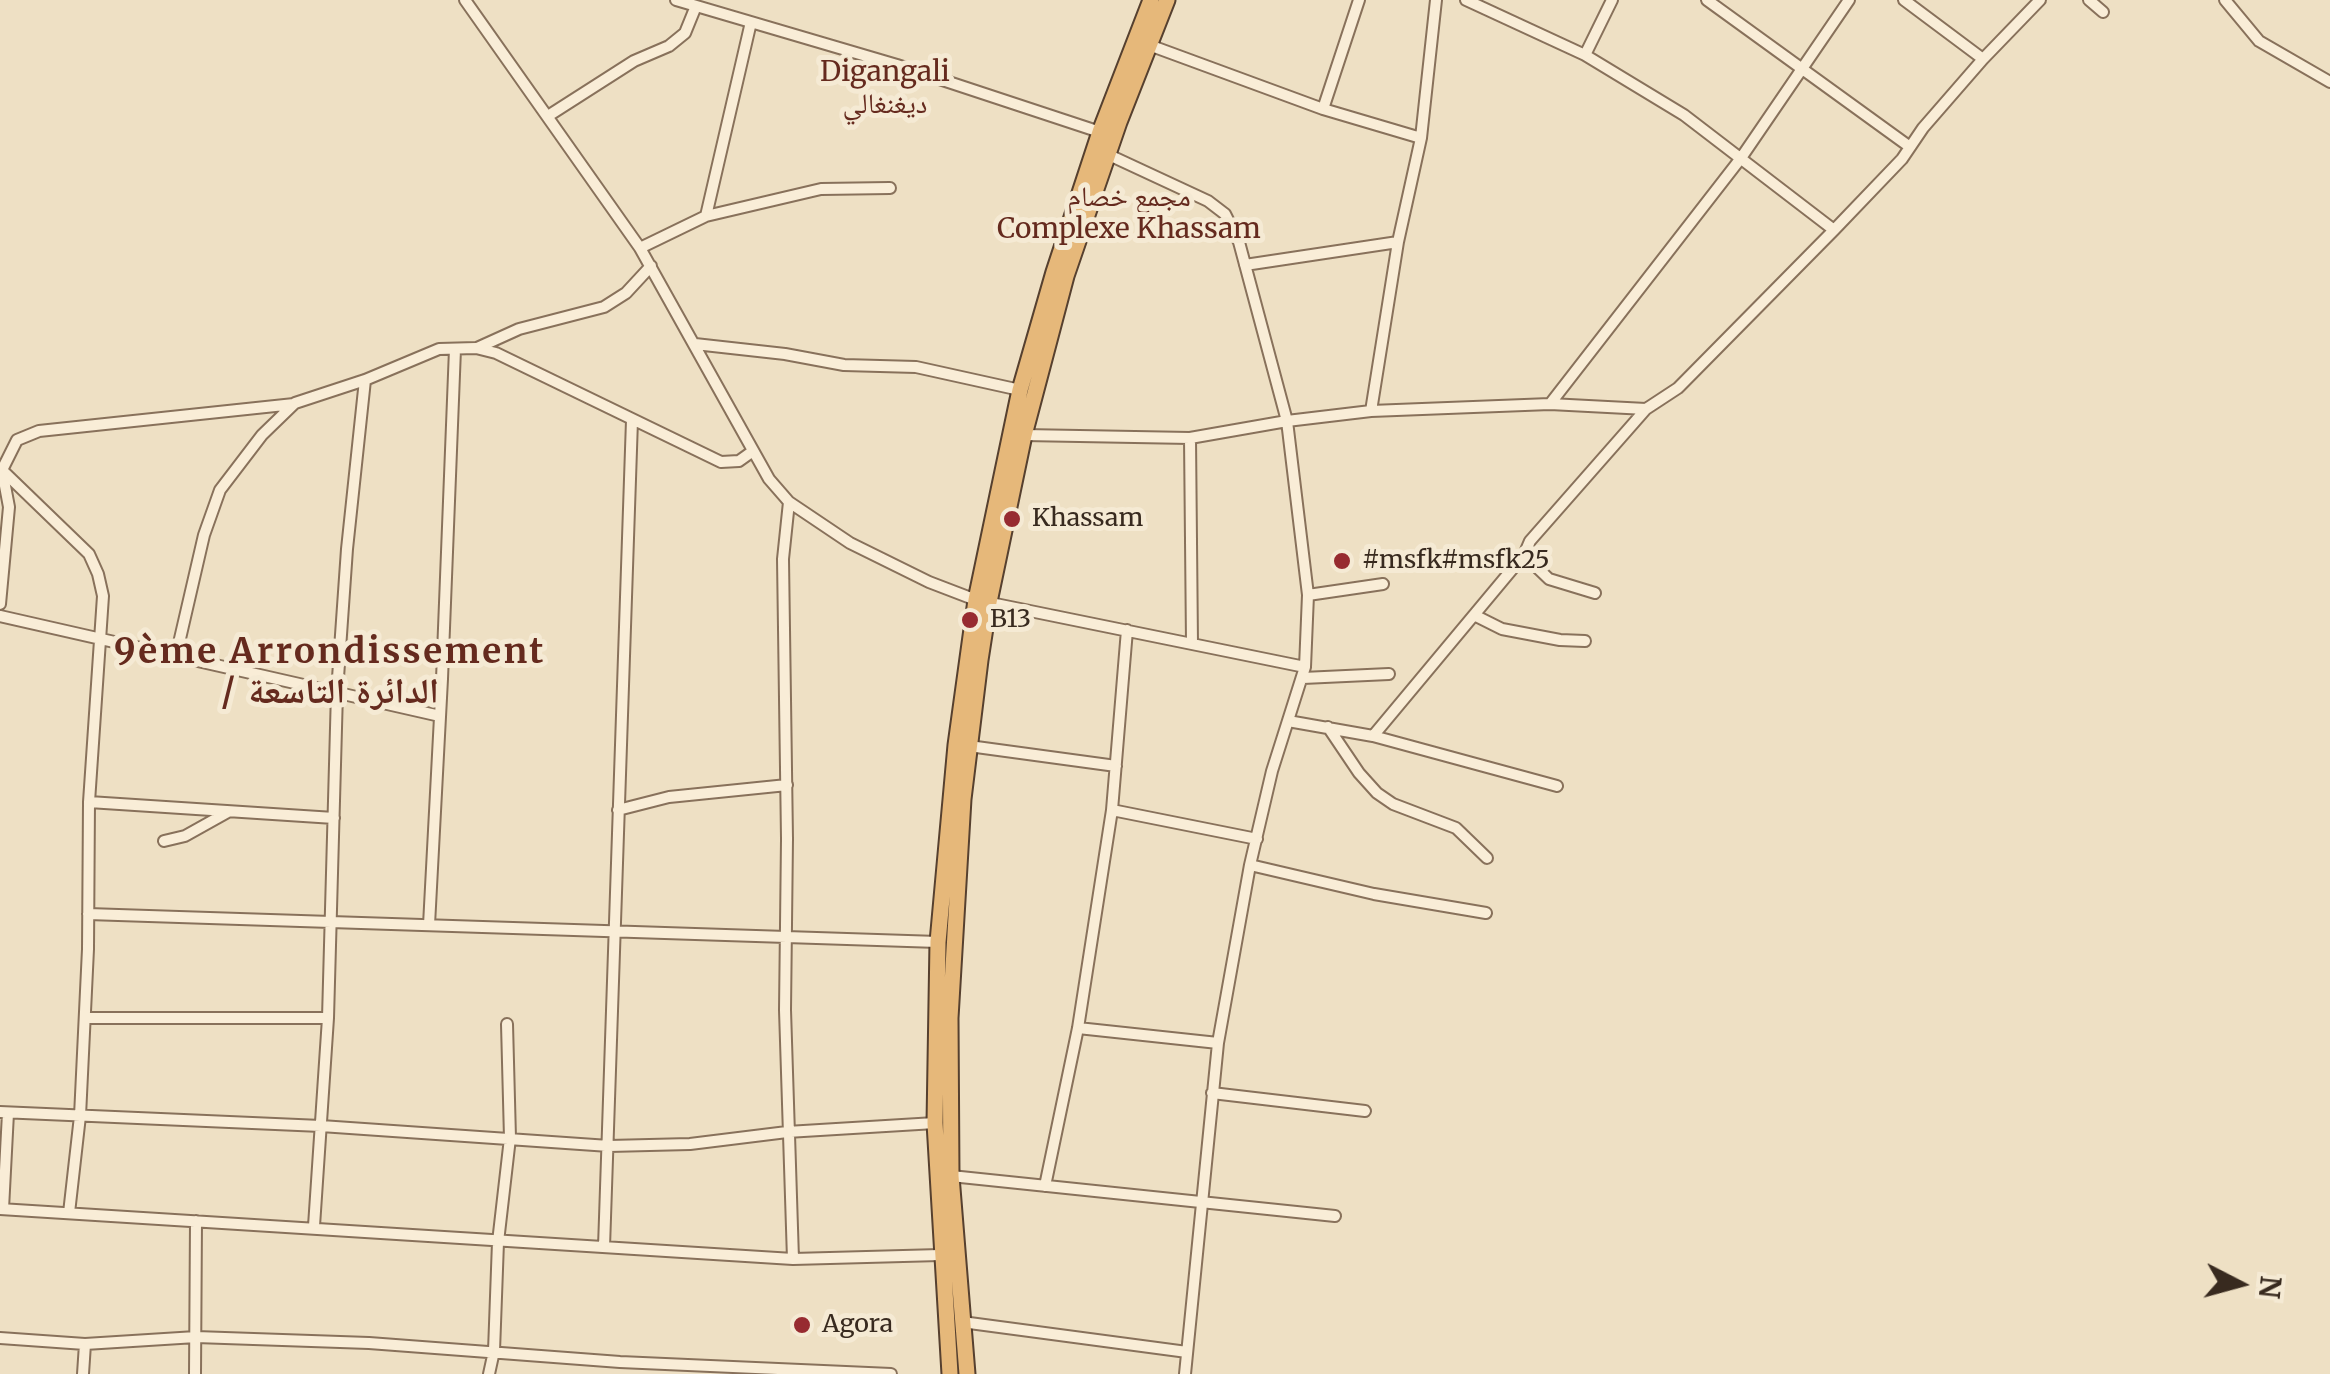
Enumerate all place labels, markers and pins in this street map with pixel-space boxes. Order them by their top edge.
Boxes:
place label: Khassam [1032,504,1143,534]
marker: Khassam [1001,508,1023,530]
place label: #msfk#msfk25 [1362,546,1550,576]
marker: #msfk#msfk25 [1331,550,1353,572]
place label: B13 [990,605,1031,635]
marker: B13 [959,609,981,631]
place label: Agora [822,1310,893,1340]
marker: Agora [791,1314,813,1336]

